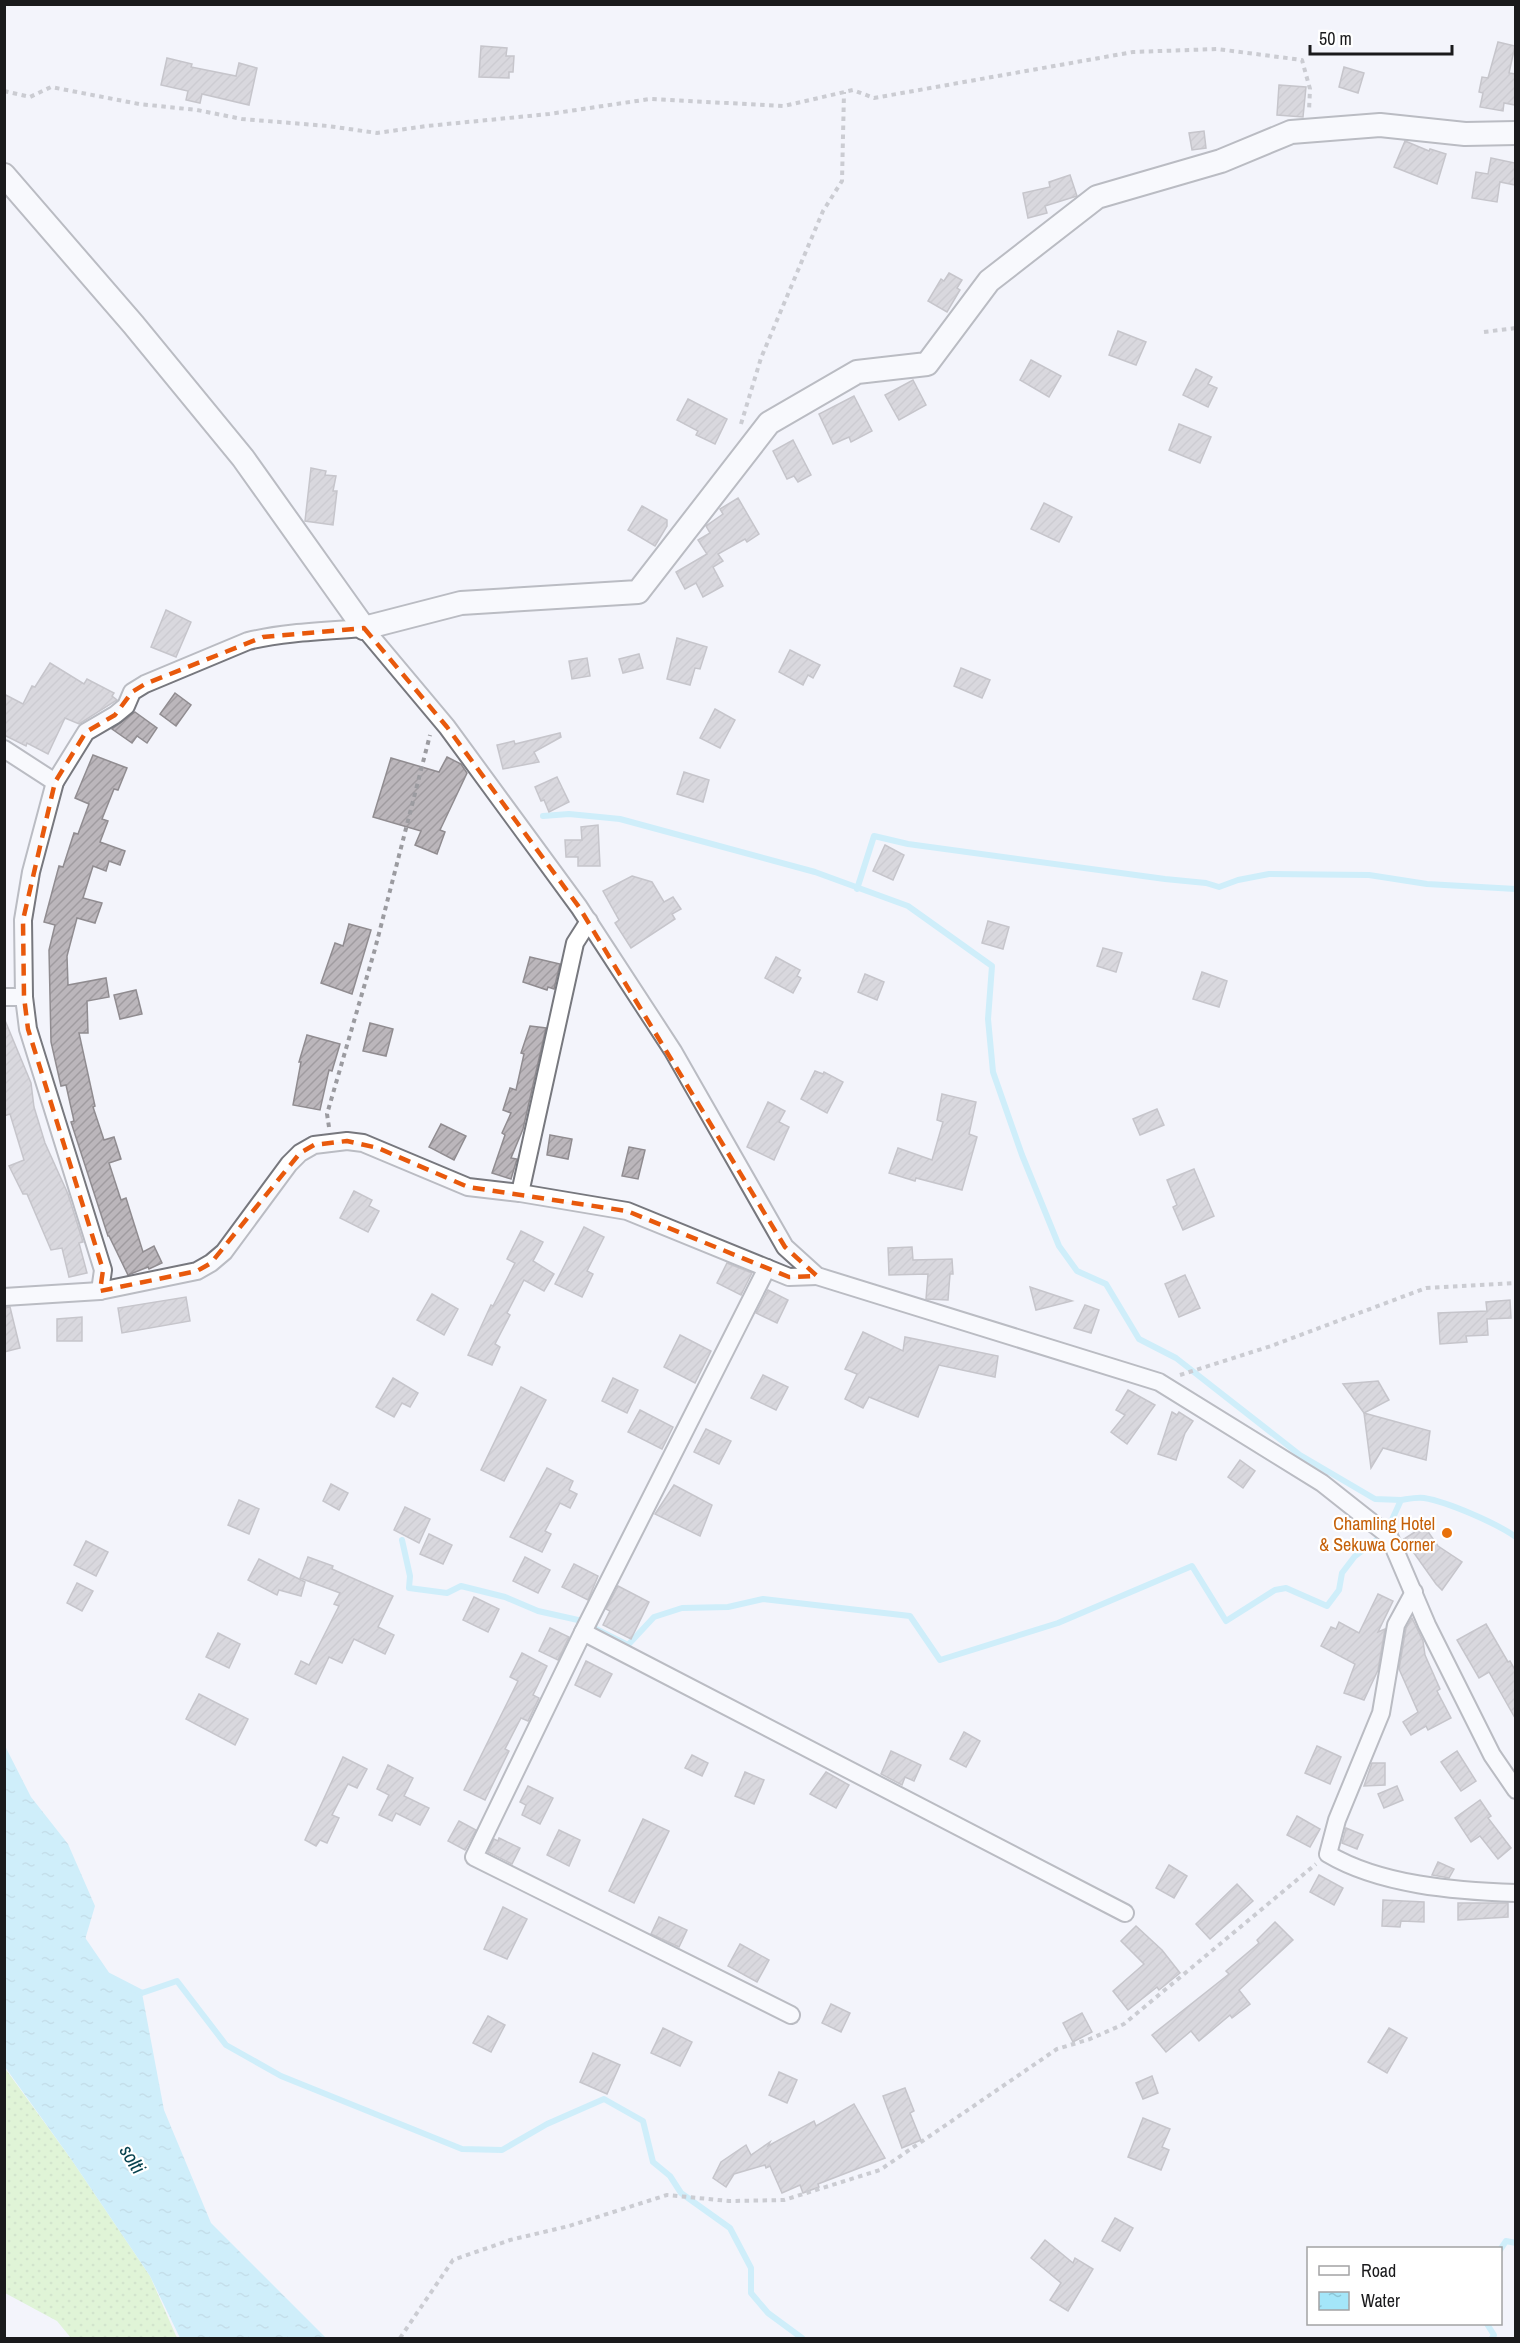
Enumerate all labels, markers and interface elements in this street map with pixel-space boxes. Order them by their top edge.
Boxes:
scale bar [1310,18,1452,56]
text: 50 m [1319,26,1352,51]
place label: Chamling Hotel & Sekuwa Corner [1319,1511,1435,1557]
marker: Chamling Hotel & Sekuwa Corner [1440,1526,1454,1540]
water label: solti [114,2139,153,2179]
legend [1307,2247,1502,2325]
text: Road [1361,2258,1396,2283]
text: Water [1361,2288,1400,2313]

